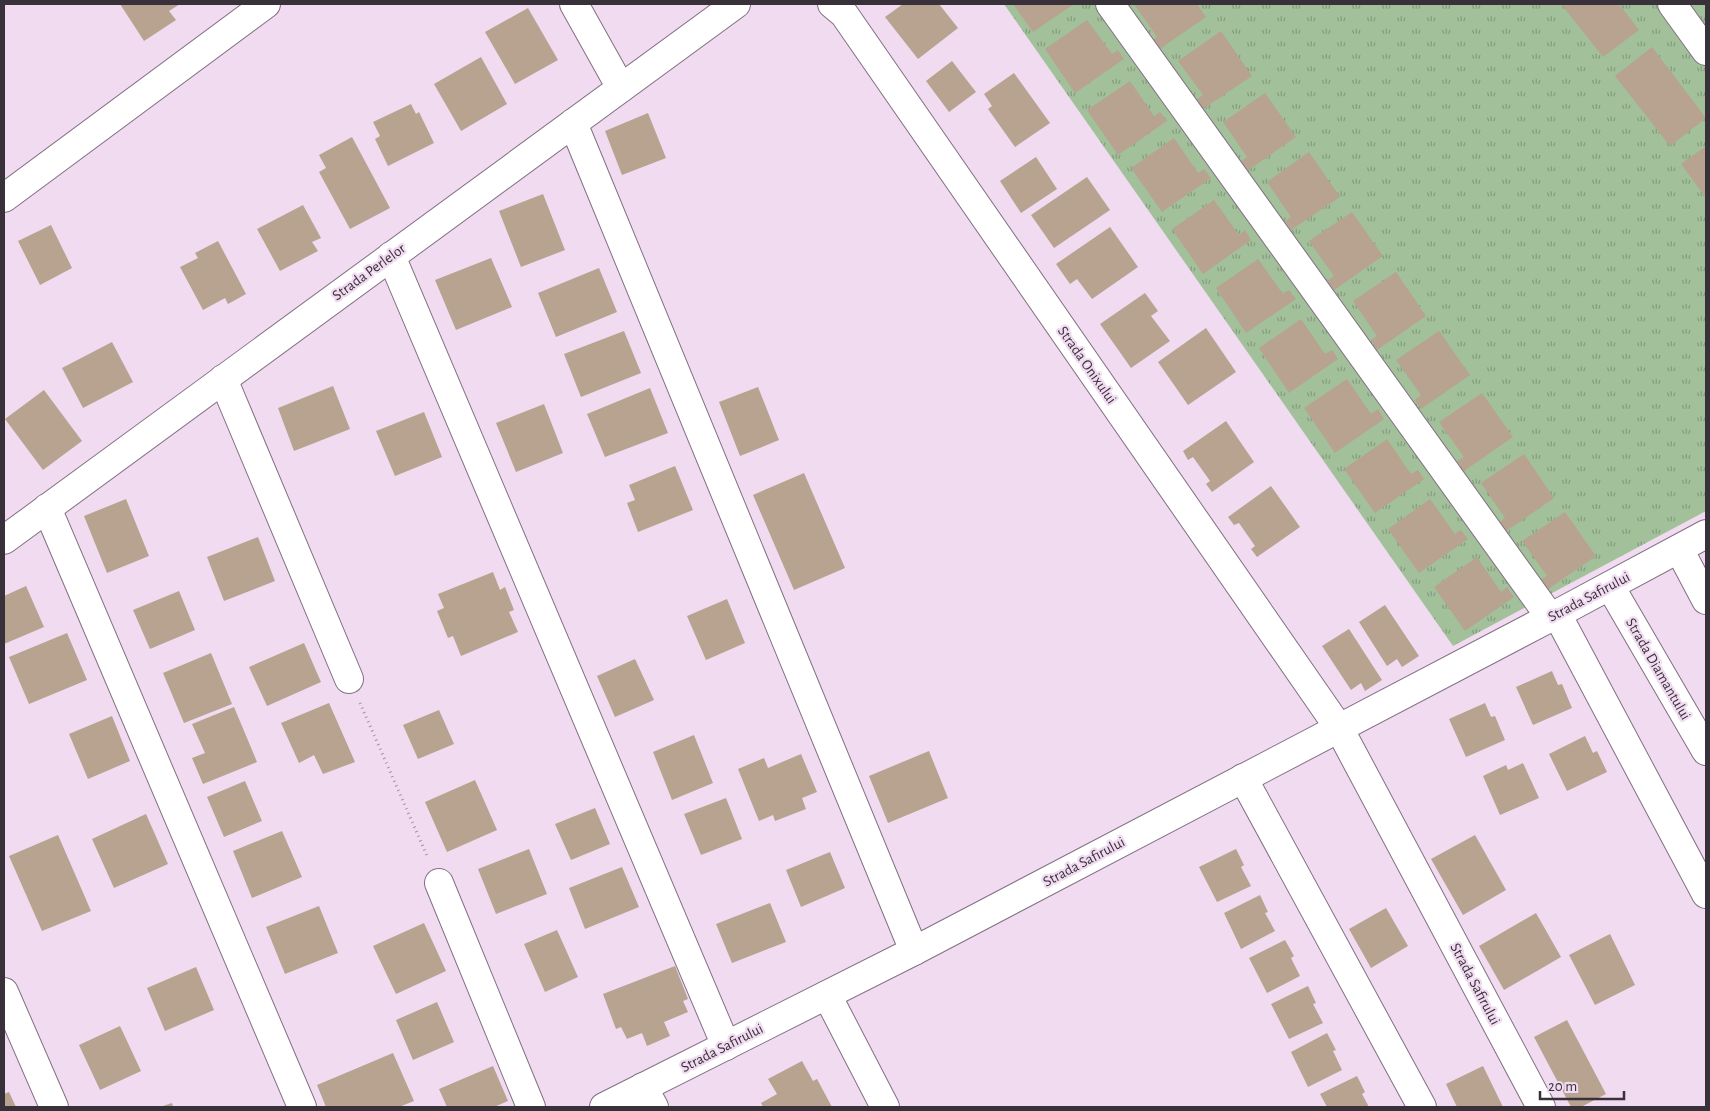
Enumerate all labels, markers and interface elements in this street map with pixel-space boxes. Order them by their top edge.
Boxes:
street label: Strada Perlelor [330,241,408,303]
street label: Strada Onixului [1055,324,1119,406]
street label: Strada Safirului [1546,569,1632,625]
street label: Strada Diamantului [1623,616,1693,722]
street label: Strada Safirului [1041,834,1127,890]
street label: Strada Safirului [1447,941,1503,1027]
street label: Strada Safirului [678,1021,766,1075]
scale bar [1540,1068,1624,1100]
text: 20 m [1548,1079,1577,1094]

